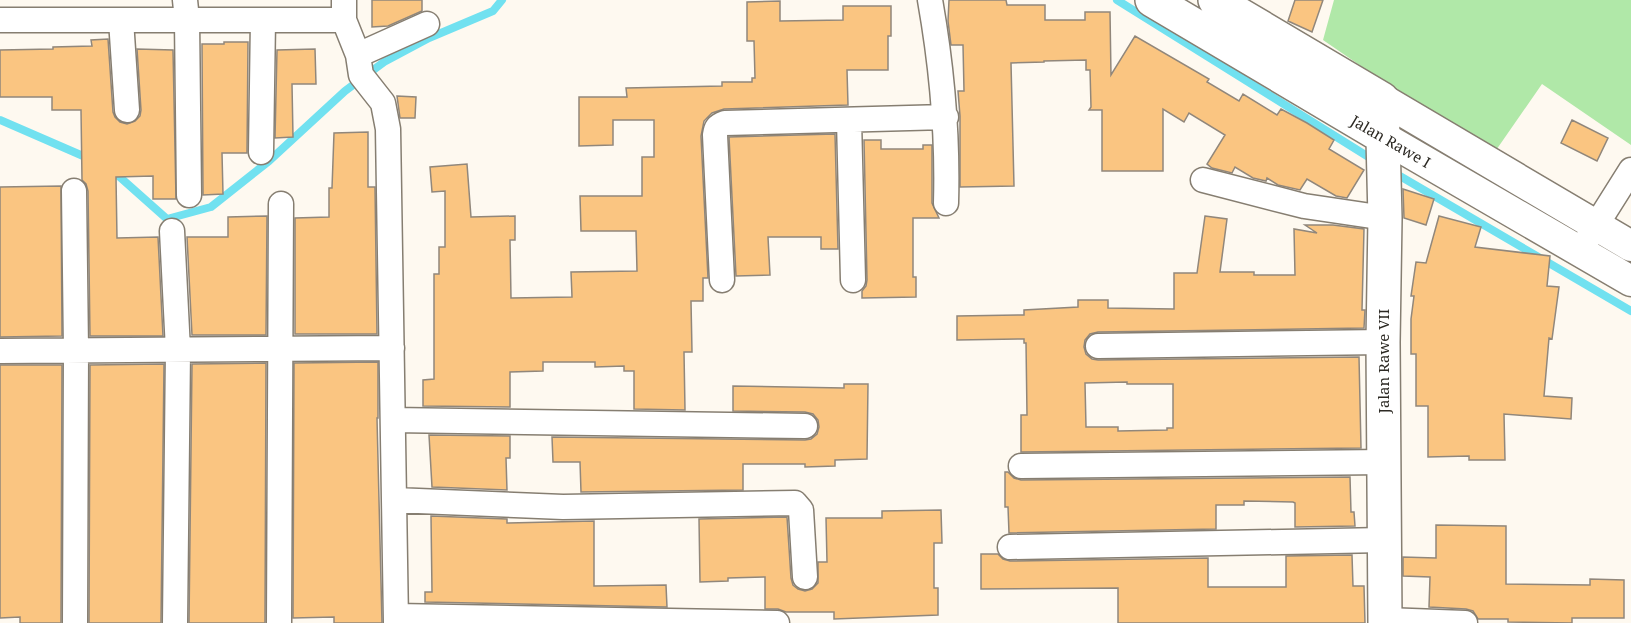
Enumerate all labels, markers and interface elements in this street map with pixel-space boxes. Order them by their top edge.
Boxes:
street label: Jalan Rawe I [1347,110,1435,172]
street label: Jalan Rawe VII [1373,309,1393,414]

